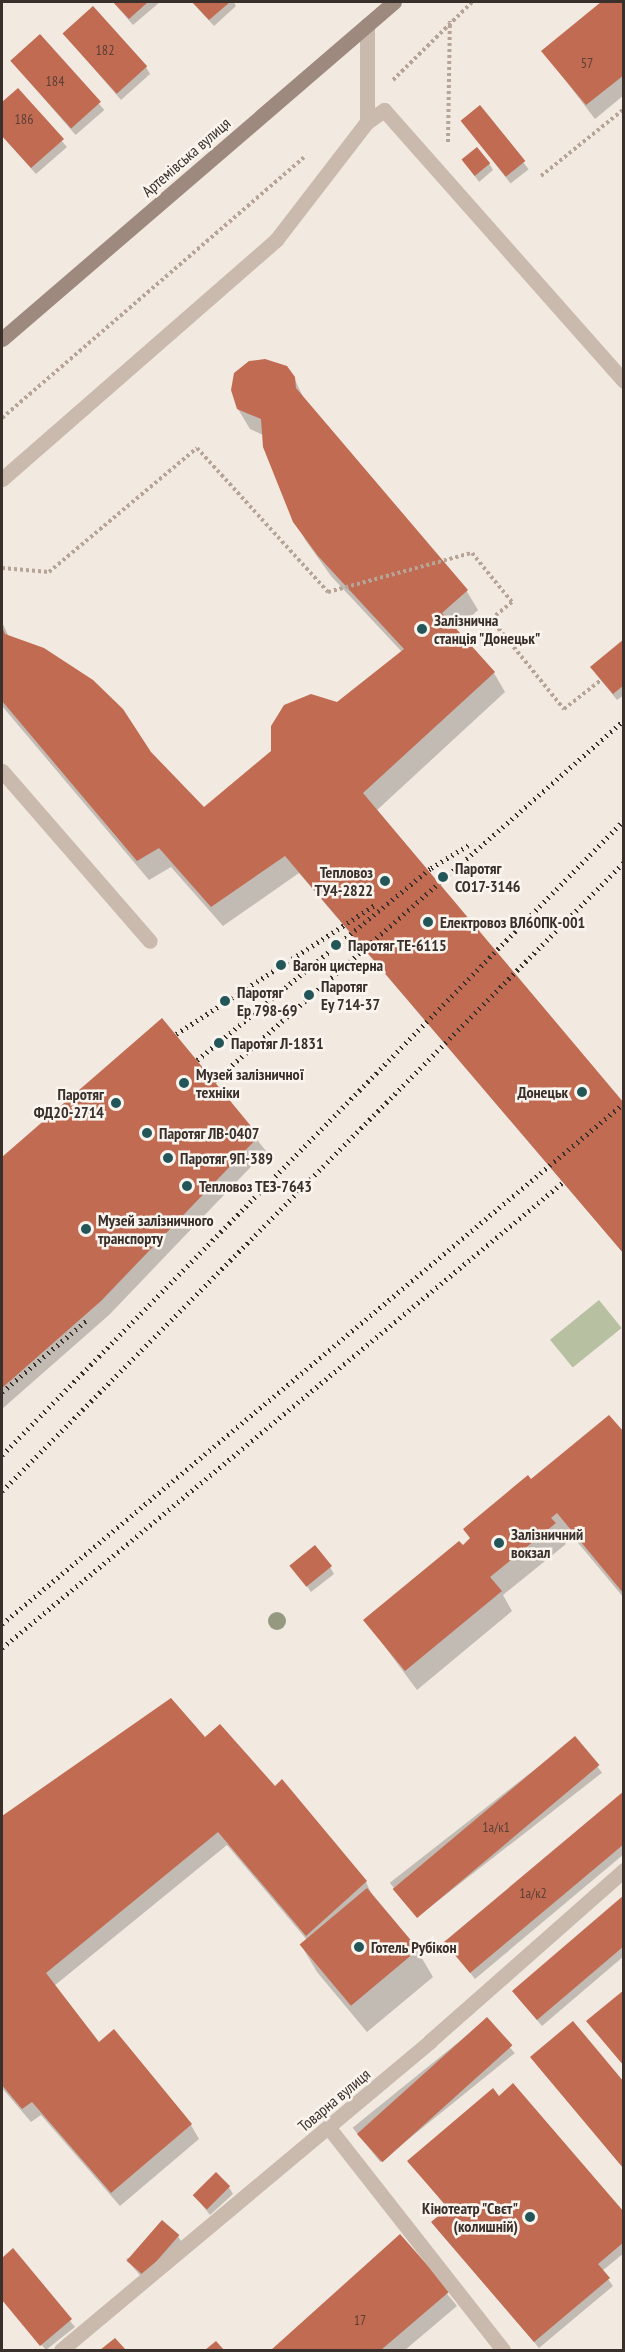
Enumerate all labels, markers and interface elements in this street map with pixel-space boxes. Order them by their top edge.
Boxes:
house number: 182 [96,42,114,58]
house number: 57 [581,55,593,71]
house number: 184 [46,73,64,89]
house number: 186 [15,111,33,127]
street label: Артемівська вулиця [138,113,234,201]
place label: Залізнична станція "Донецьк" [434,610,541,648]
marker: Залізнична станція "Донецьк" [415,622,429,636]
place label: Паротяг СО17-3146 [455,858,521,896]
place label: Тепловоз ТУ4-2822 [315,862,373,900]
marker: Паротяг СО17-3146 [436,870,450,884]
marker: Тепловоз ТУ4-2822 [378,874,392,888]
place label: Електровоз ВЛ60ПК-001 [440,912,585,932]
marker: Електровоз ВЛ60ПК-001 [421,915,435,929]
place label: Паротяг ТЕ-6115 [348,935,447,955]
marker: Паротяг ТЕ-6115 [329,938,343,952]
place label: Вагон цистерна [293,955,383,975]
marker: Вагон цистерна [274,958,288,972]
place label: Паротяг Еу 714-37 [321,976,381,1014]
place label: Паротяг Ер 798-69 [237,982,297,1020]
marker: Паротяг Еу 714-37 [302,988,316,1002]
marker: Паротяг Ер 798-69 [218,994,232,1008]
place label: Паротяг Л-1831 [231,1033,324,1053]
marker: Паротяг Л-1831 [212,1036,226,1050]
place label: Музей залізничної техніки [196,1064,304,1102]
marker: Музей залізничної техніки [177,1076,191,1090]
place label: Донецьк [517,1082,568,1102]
marker: Донецьк [573,1083,591,1101]
place label: Паротяг ФД20-2714 [34,1084,104,1122]
marker: Паротяг ФД20-2714 [109,1096,123,1110]
place label: Паротяг ЛВ-0407 [159,1123,260,1143]
marker: Паротяг ЛВ-0407 [140,1126,154,1140]
place label: Паротяг 9П-389 [180,1148,273,1168]
marker: Паротяг 9П-389 [161,1151,175,1165]
place label: Тепловоз ТЕЗ-7643 [199,1176,312,1196]
marker: Тепловоз ТЕЗ-7643 [180,1179,194,1193]
place label: Музей залізничного транспорту [98,1210,214,1248]
marker: Музей залізничного транспорту [79,1222,93,1236]
place label: Залізничний вокзал [511,1524,583,1562]
marker: Залізничний вокзал [492,1536,506,1550]
house number: 1а/к1 [482,1819,510,1835]
house number: 1а/к2 [519,1885,547,1901]
place label: Готель Рубікон [371,1937,457,1957]
marker: Готель Рубікон [352,1940,366,1954]
street label: Товарна вулиця [294,2064,374,2136]
place label: Кінотеатр "Свєт" (колишній) [421,2198,518,2236]
marker: Кінотеатр "Свєт" (колишній) [523,2210,537,2224]
house number: 17 [354,2312,366,2328]

